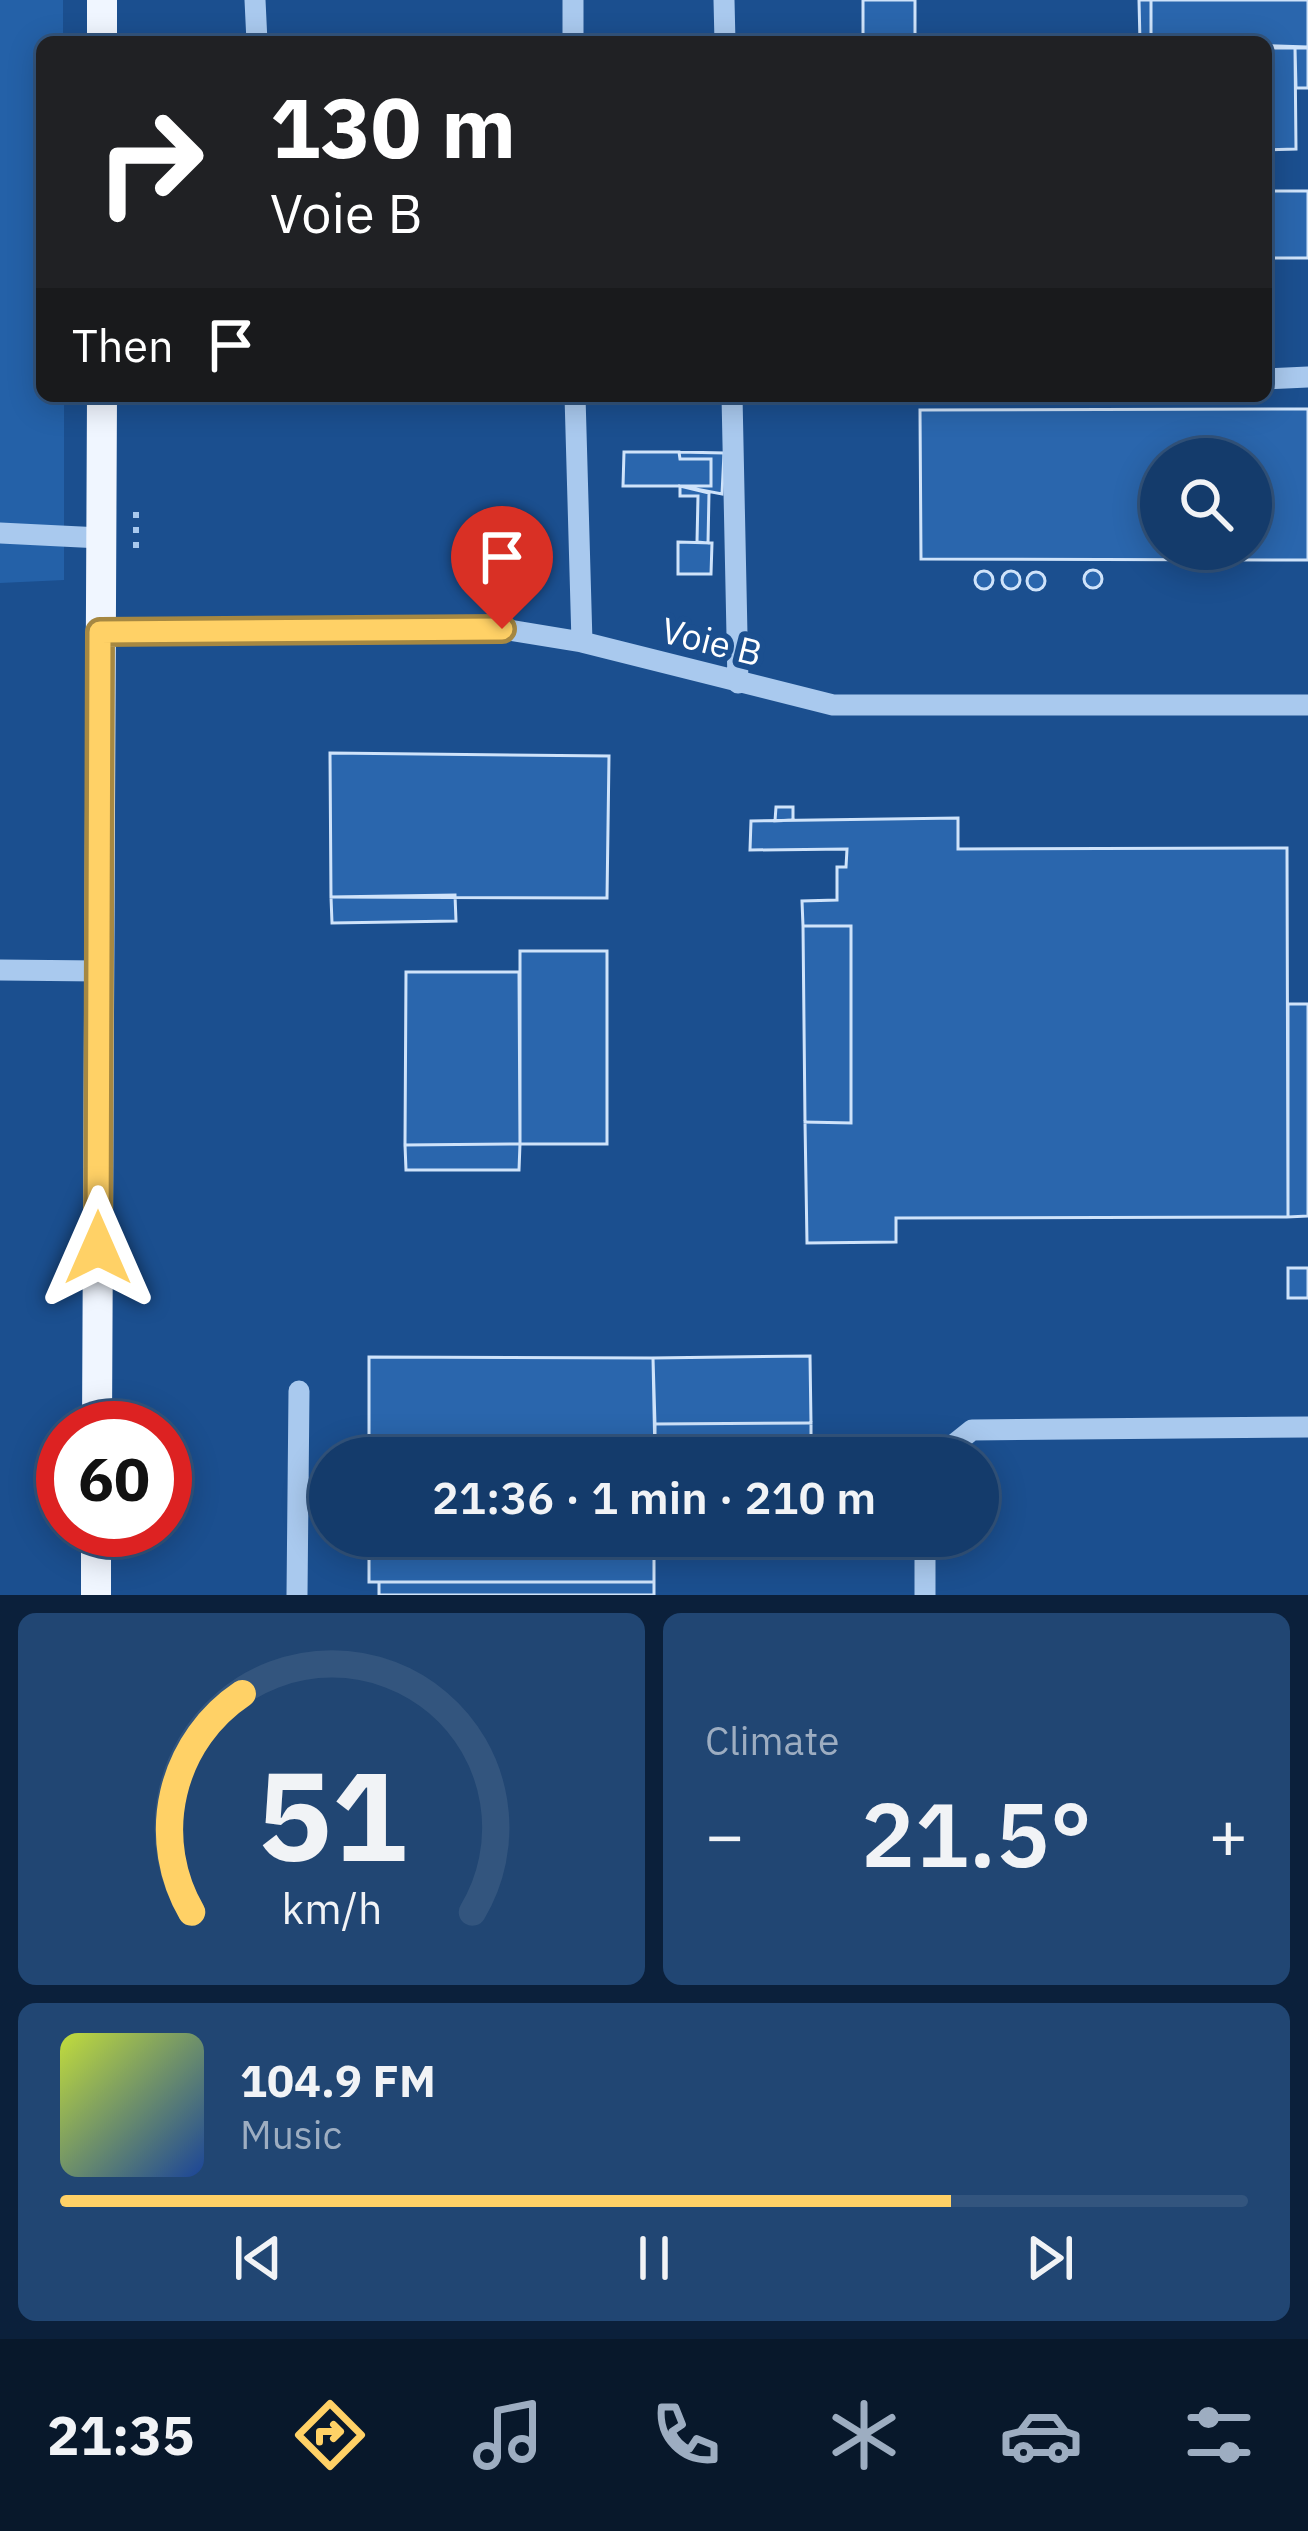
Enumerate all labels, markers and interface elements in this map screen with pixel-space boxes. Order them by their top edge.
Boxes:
text: 130 m [270,72,516,181]
icon: right [72,84,228,240]
text: Voie B [270,178,423,248]
icon: arrive [198,312,264,378]
text: Then [72,316,174,374]
map controls [1140,438,1272,570]
button: search [1140,438,1272,570]
pin [451,506,553,629]
icon: arrive [469,524,535,590]
street label: Voie B [657,606,767,676]
position arrow [35,1185,161,1311]
speed limit sign: 60 [36,1401,192,1557]
text: 21:36 · 1 min · 210 m [432,1468,876,1526]
text: Climate [705,1715,839,1766]
text: 51 [257,1733,406,1895]
text: 21.5° [861,1775,1092,1892]
text: − [705,1791,745,1877]
text: + [1208,1791,1248,1877]
text: km/h [281,1880,382,1936]
text: 104.9 FM [240,2051,436,2109]
text: Music [240,2109,342,2160]
icon: previous [225,2225,291,2291]
icon: pause [621,2225,687,2291]
icon: next [1017,2225,1083,2291]
icon: directions [288,2393,372,2477]
icon: music [466,2393,550,2477]
icon: phone [644,2393,728,2477]
icon: climate [822,2393,906,2477]
icon: car [999,2393,1083,2477]
icon: filters [1177,2393,1261,2477]
text: 21:35 [47,2400,194,2470]

